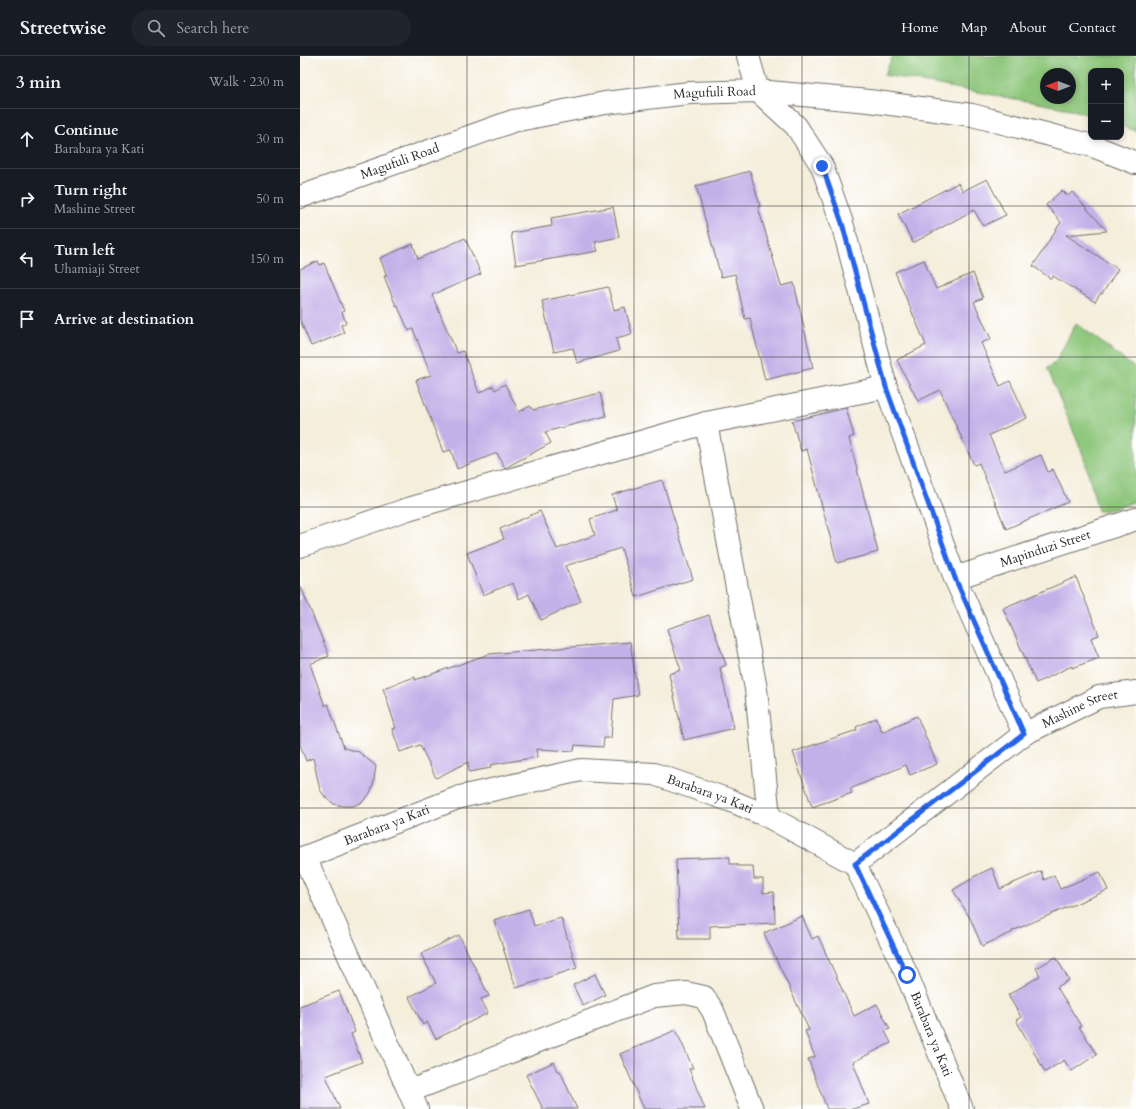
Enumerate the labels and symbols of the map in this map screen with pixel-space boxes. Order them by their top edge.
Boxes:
north arrow [1040,68,1076,104]
street label: Magufuli Road [672,82,756,104]
street label: Magufuli Road [358,139,442,184]
route end [813,157,831,175]
street label: Mapinduzi Street [998,525,1093,572]
street label: Mashine Street [1039,686,1119,733]
street label: Barabara ya Kati [664,770,756,818]
street label: Barabara ya Kati [341,801,432,850]
route start [898,966,916,984]
street label: Barabara ya Kati [906,989,957,1080]

